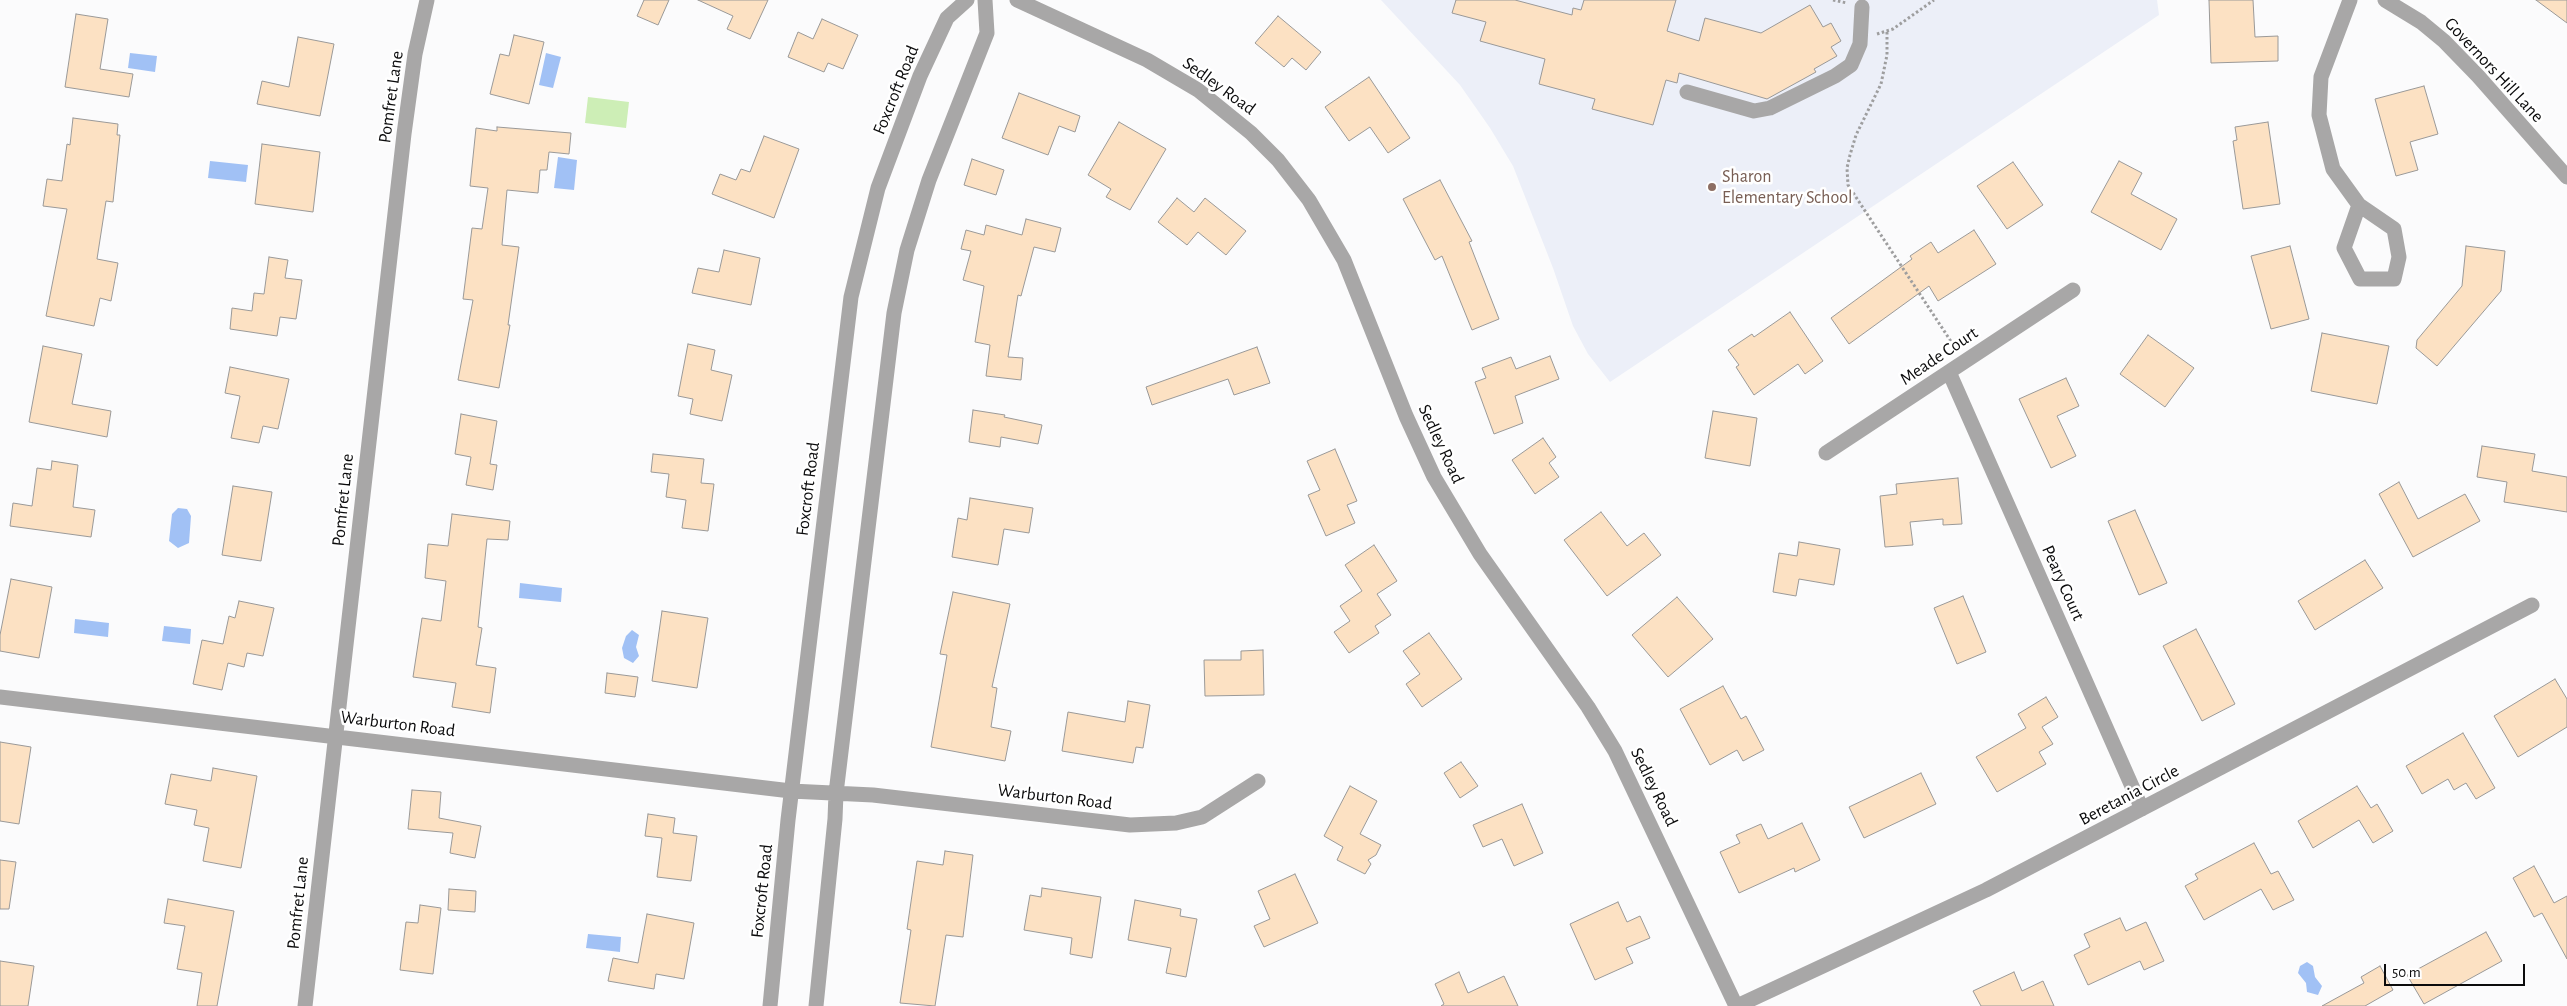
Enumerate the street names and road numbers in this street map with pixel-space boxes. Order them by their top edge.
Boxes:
street label: Governors Hill Lane [2440,13,2548,127]
street label: Foxcroft Road [868,42,924,138]
street label: Pomfret Lane [374,49,408,145]
street label: Sedley Road [1178,52,1260,120]
street label: Meade Court [1896,322,1982,390]
street label: Sedley Road [1413,401,1469,487]
street label: Foxcroft Road [792,441,824,537]
street label: Pomfret Lane [327,453,359,547]
street label: Peary Court [2037,542,2089,624]
street label: Warburton Road [339,706,457,742]
street label: Sedley Road [1626,744,1682,830]
street label: Beretania Circle [2075,760,2183,830]
street label: Warburton Road [996,779,1114,815]
street label: Foxcroft Road [746,843,778,939]
street label: Pomfret Lane [282,856,314,950]

